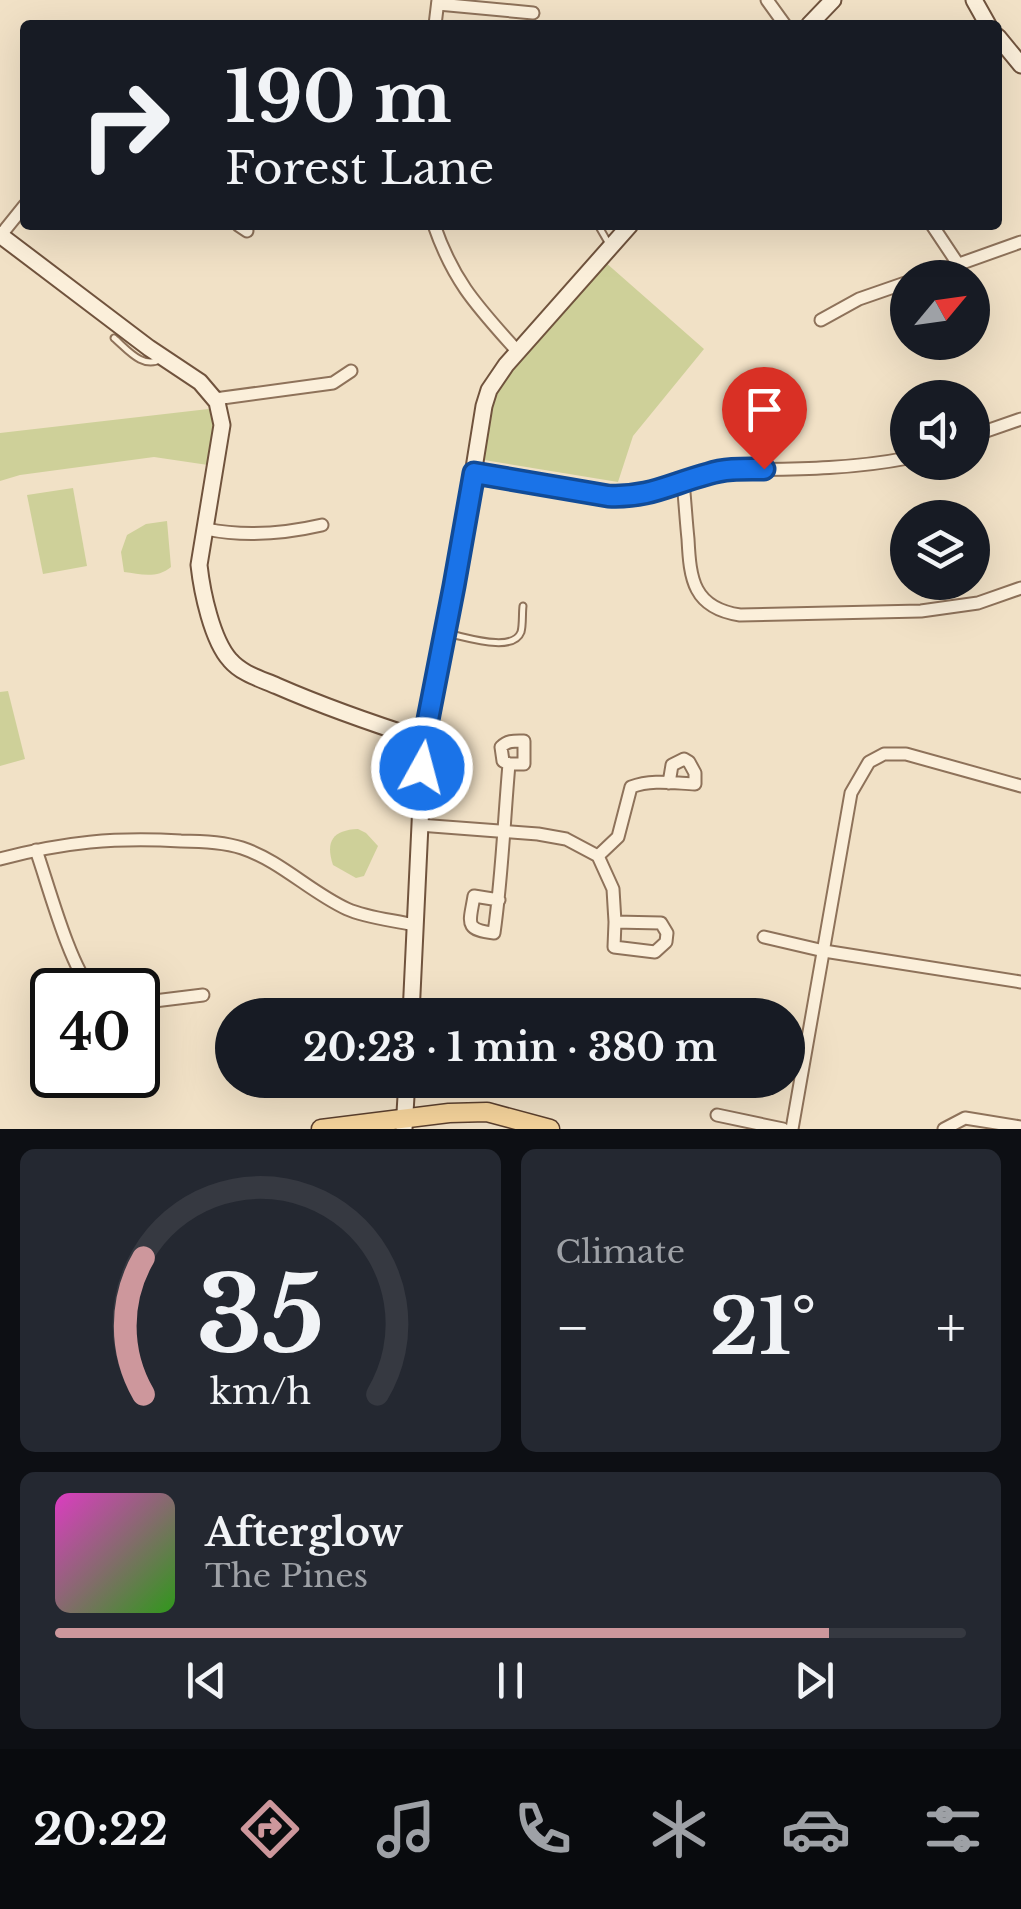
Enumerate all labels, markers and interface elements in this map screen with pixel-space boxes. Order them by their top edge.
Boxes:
text: 190 m [225,54,452,141]
icon: right [60,60,190,190]
text: Forest Lane [225,140,494,196]
north arrow [890,260,990,360]
map controls [890,260,990,600]
pin [722,367,807,470]
button: sound [890,380,990,480]
icon: arrive [737,382,792,437]
button: layers [890,500,990,600]
position arrow [370,716,474,820]
speed limit sign: 40 [30,968,160,1098]
text: 20:23 · 1 min · 380 m [303,1024,717,1071]
text: Climate [556,1232,685,1272]
text: 35 [196,1251,324,1380]
text: 21° [710,1281,816,1374]
text: − [556,1294,590,1362]
text: + [936,1294,966,1362]
text: km/h [210,1369,311,1414]
text: Afterglow [205,1509,403,1556]
text: The Pines [205,1556,368,1596]
icon: previous [179,1653,234,1708]
icon: pause [483,1653,538,1708]
icon: next [787,1653,842,1708]
icon: directions [235,1794,305,1864]
icon: music [371,1794,441,1864]
icon: phone [508,1794,578,1864]
icon: climate [644,1794,714,1864]
icon: car [781,1794,851,1864]
icon: filters [918,1794,988,1864]
text: 20:22 [33,1801,168,1857]

